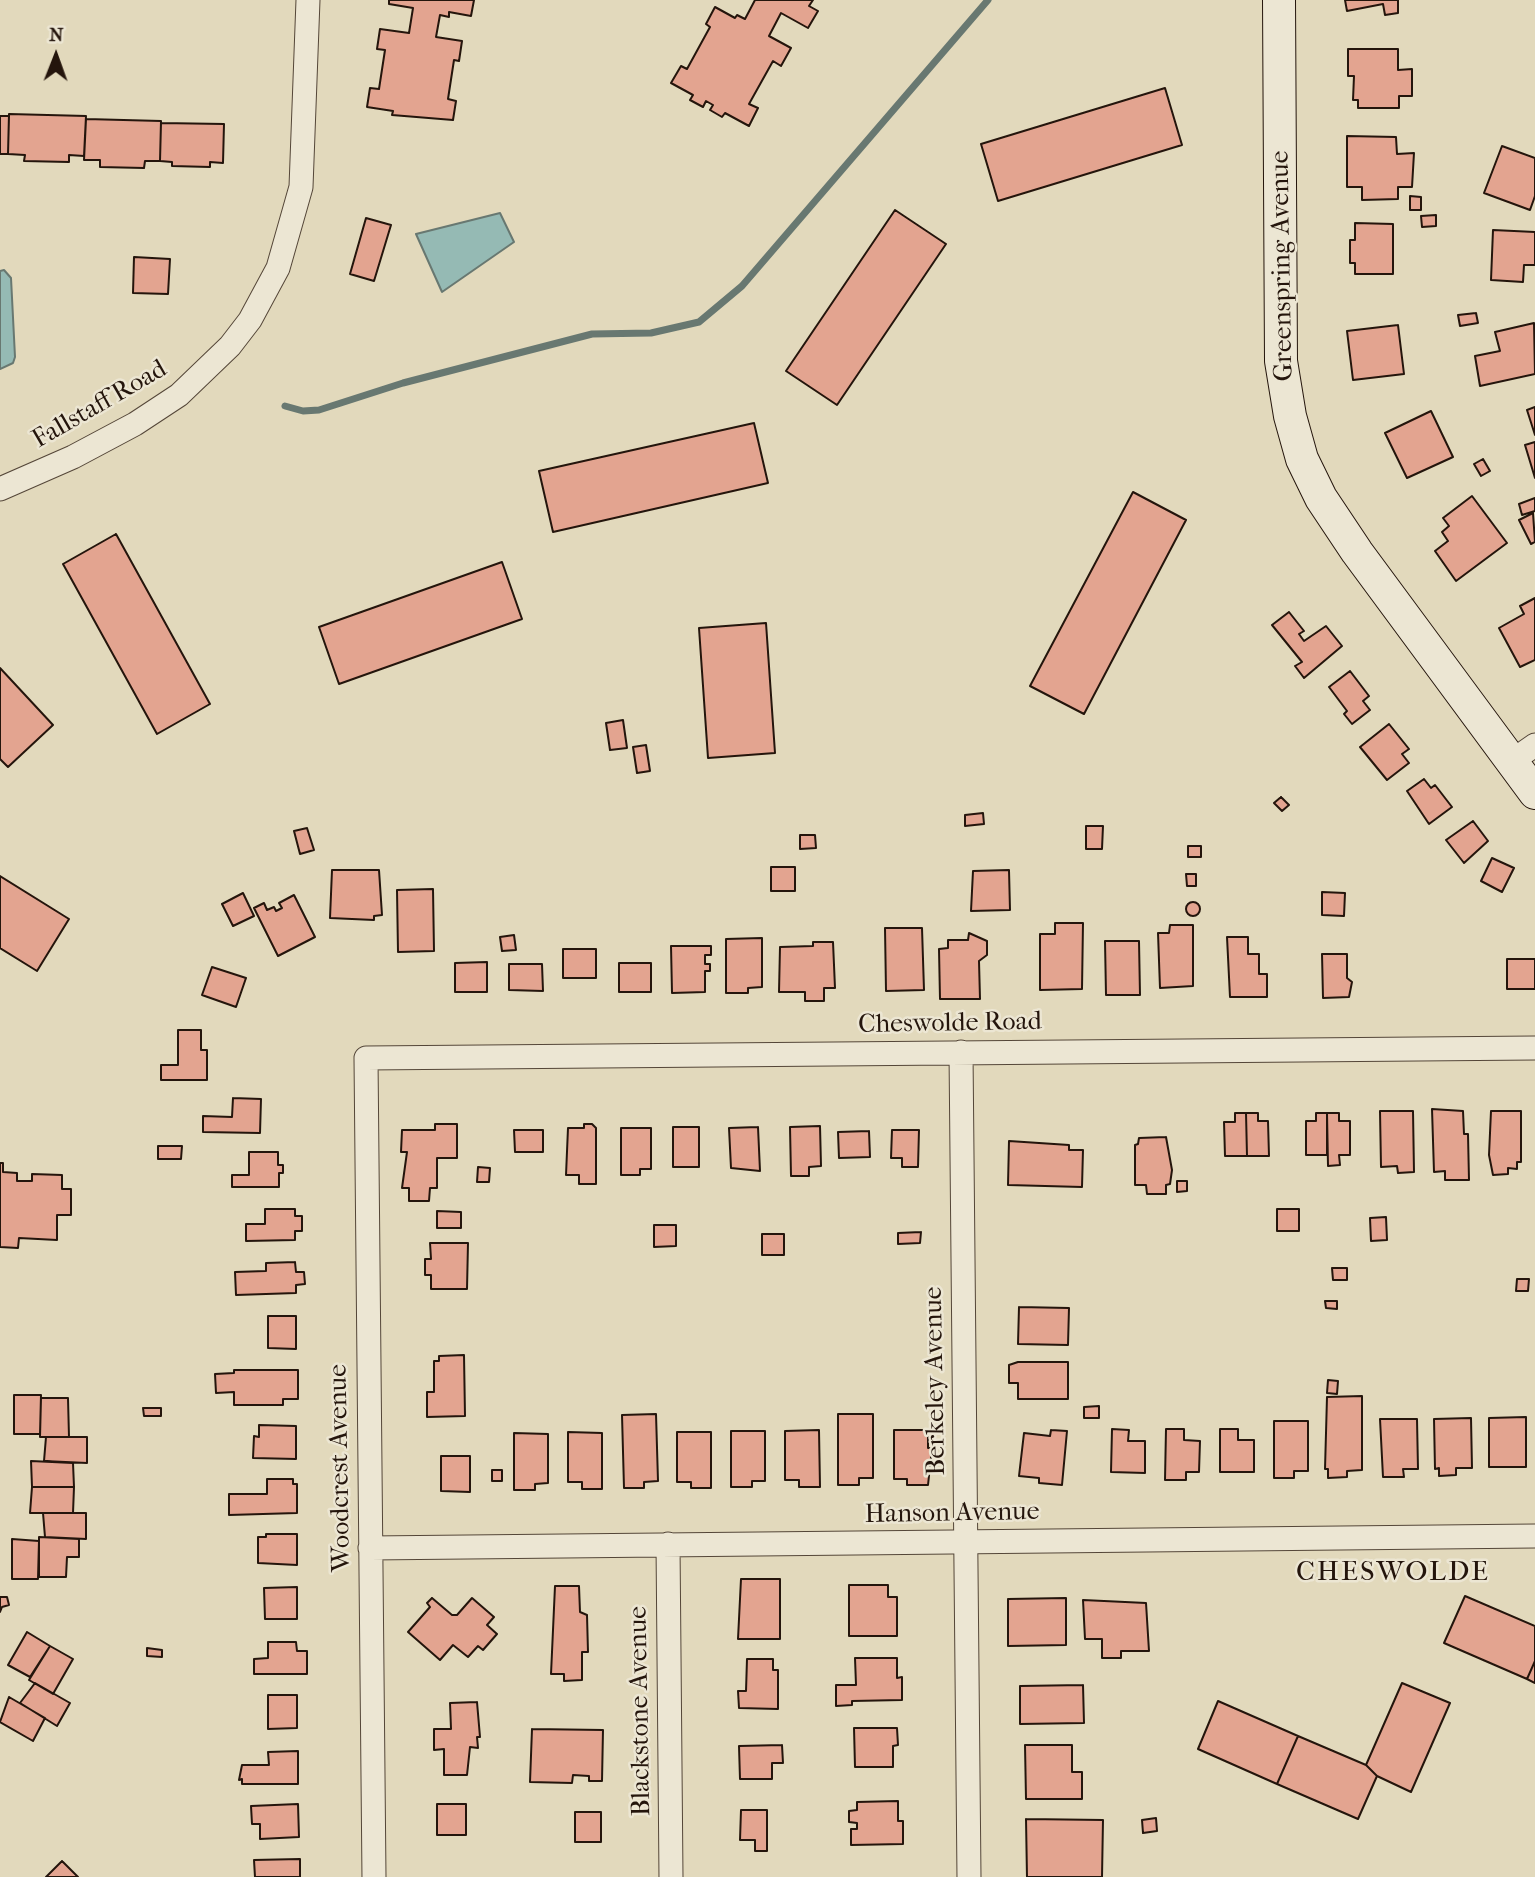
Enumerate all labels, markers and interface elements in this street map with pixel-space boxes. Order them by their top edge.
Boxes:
north arrow [21,21,91,91]
text: N [49,24,64,46]
street label: Greenspring Avenue [1265,150,1301,382]
street label: Fallstaff Road [27,354,173,456]
street label: Cheswolde Road [858,1007,1042,1041]
street label: Berkeley Avenue [919,1286,953,1476]
street label: Woodcrest Avenue [324,1364,358,1572]
street label: Hanson Avenue [864,1497,1040,1531]
district label: CHESWOLDE [1297,1556,1489,1590]
street label: Blackstone Avenue [624,1606,658,1816]

